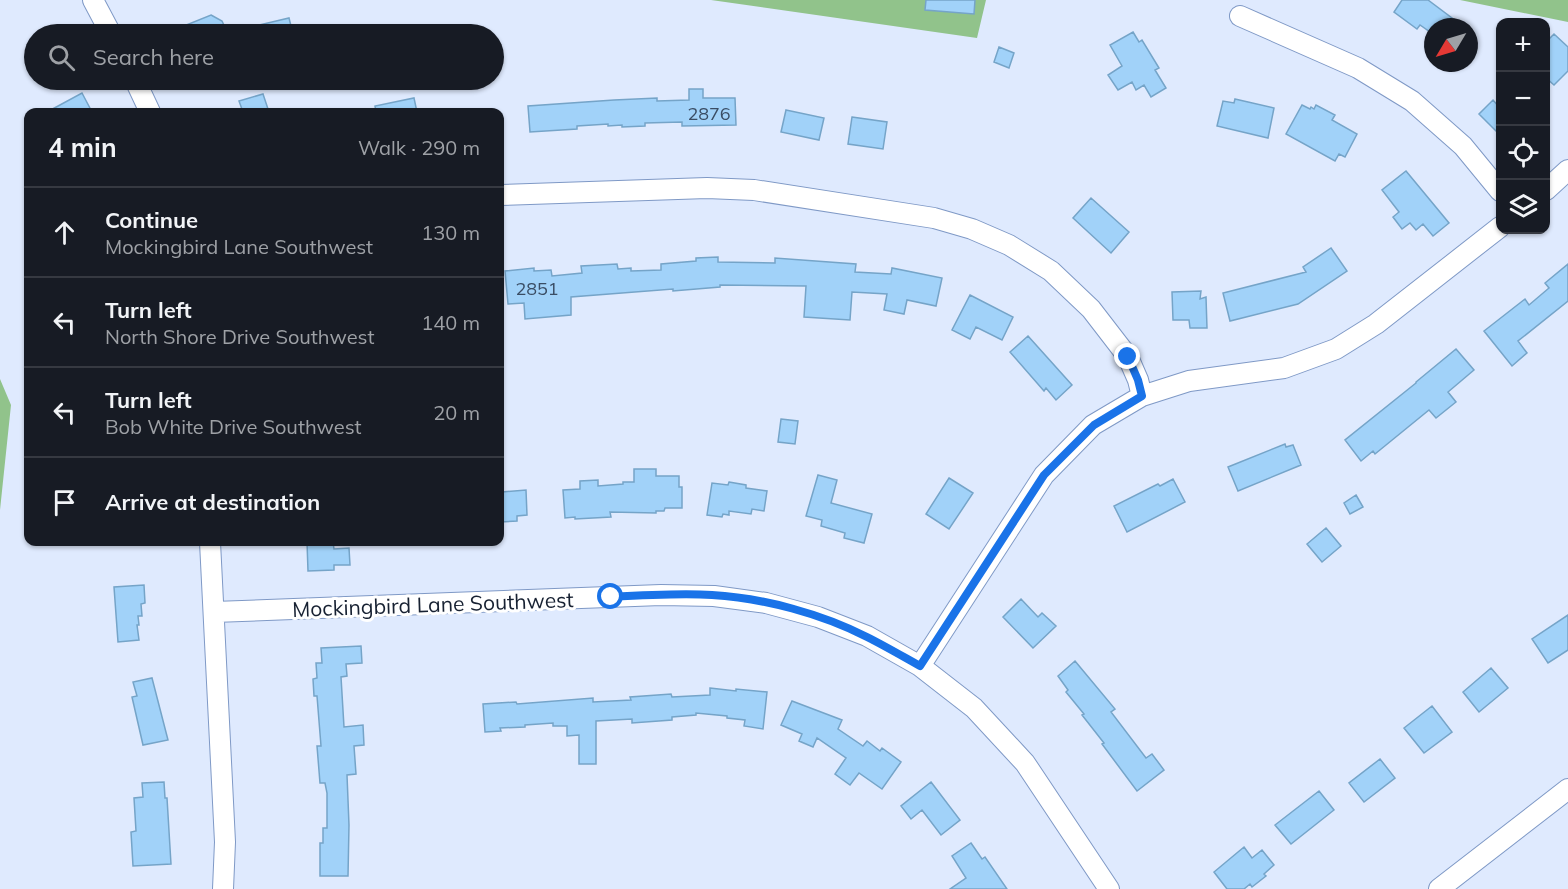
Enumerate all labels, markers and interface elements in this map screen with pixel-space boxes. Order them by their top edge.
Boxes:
north arrow [1424,18,1478,72]
map controls [1496,18,1550,234]
button: + [1496,18,1550,72]
search box [24,24,504,90]
icon: search [45,41,78,74]
text: Search here [93,43,214,71]
button: − [1496,72,1550,126]
house number: 2876 [687,102,731,125]
button: locate [1496,126,1550,180]
text: 4 min [48,131,117,164]
text: Walk · 290 m [358,135,480,160]
button: layers [1496,180,1550,234]
text: Continue [105,206,198,234]
icon: ahead [48,216,81,249]
text: 130 m [421,220,480,245]
text: Mockingbird Lane Southwest [105,234,373,259]
house number: 2851 [515,277,559,300]
text: Turn left [105,296,192,324]
icon: left [48,306,81,339]
text: 140 m [421,310,480,335]
text: North Shore Drive Southwest [105,324,374,349]
route end [1114,343,1140,369]
text: Turn left [105,386,192,414]
icon: left [48,396,81,429]
text: 20 m [433,400,480,425]
text: Bob White Drive Southwest [105,414,361,439]
icon: arrive [48,486,81,519]
text: Arrive at destination [105,488,320,516]
route start [597,583,623,609]
street label: Mockingbird Lane Southwest [292,586,574,622]

